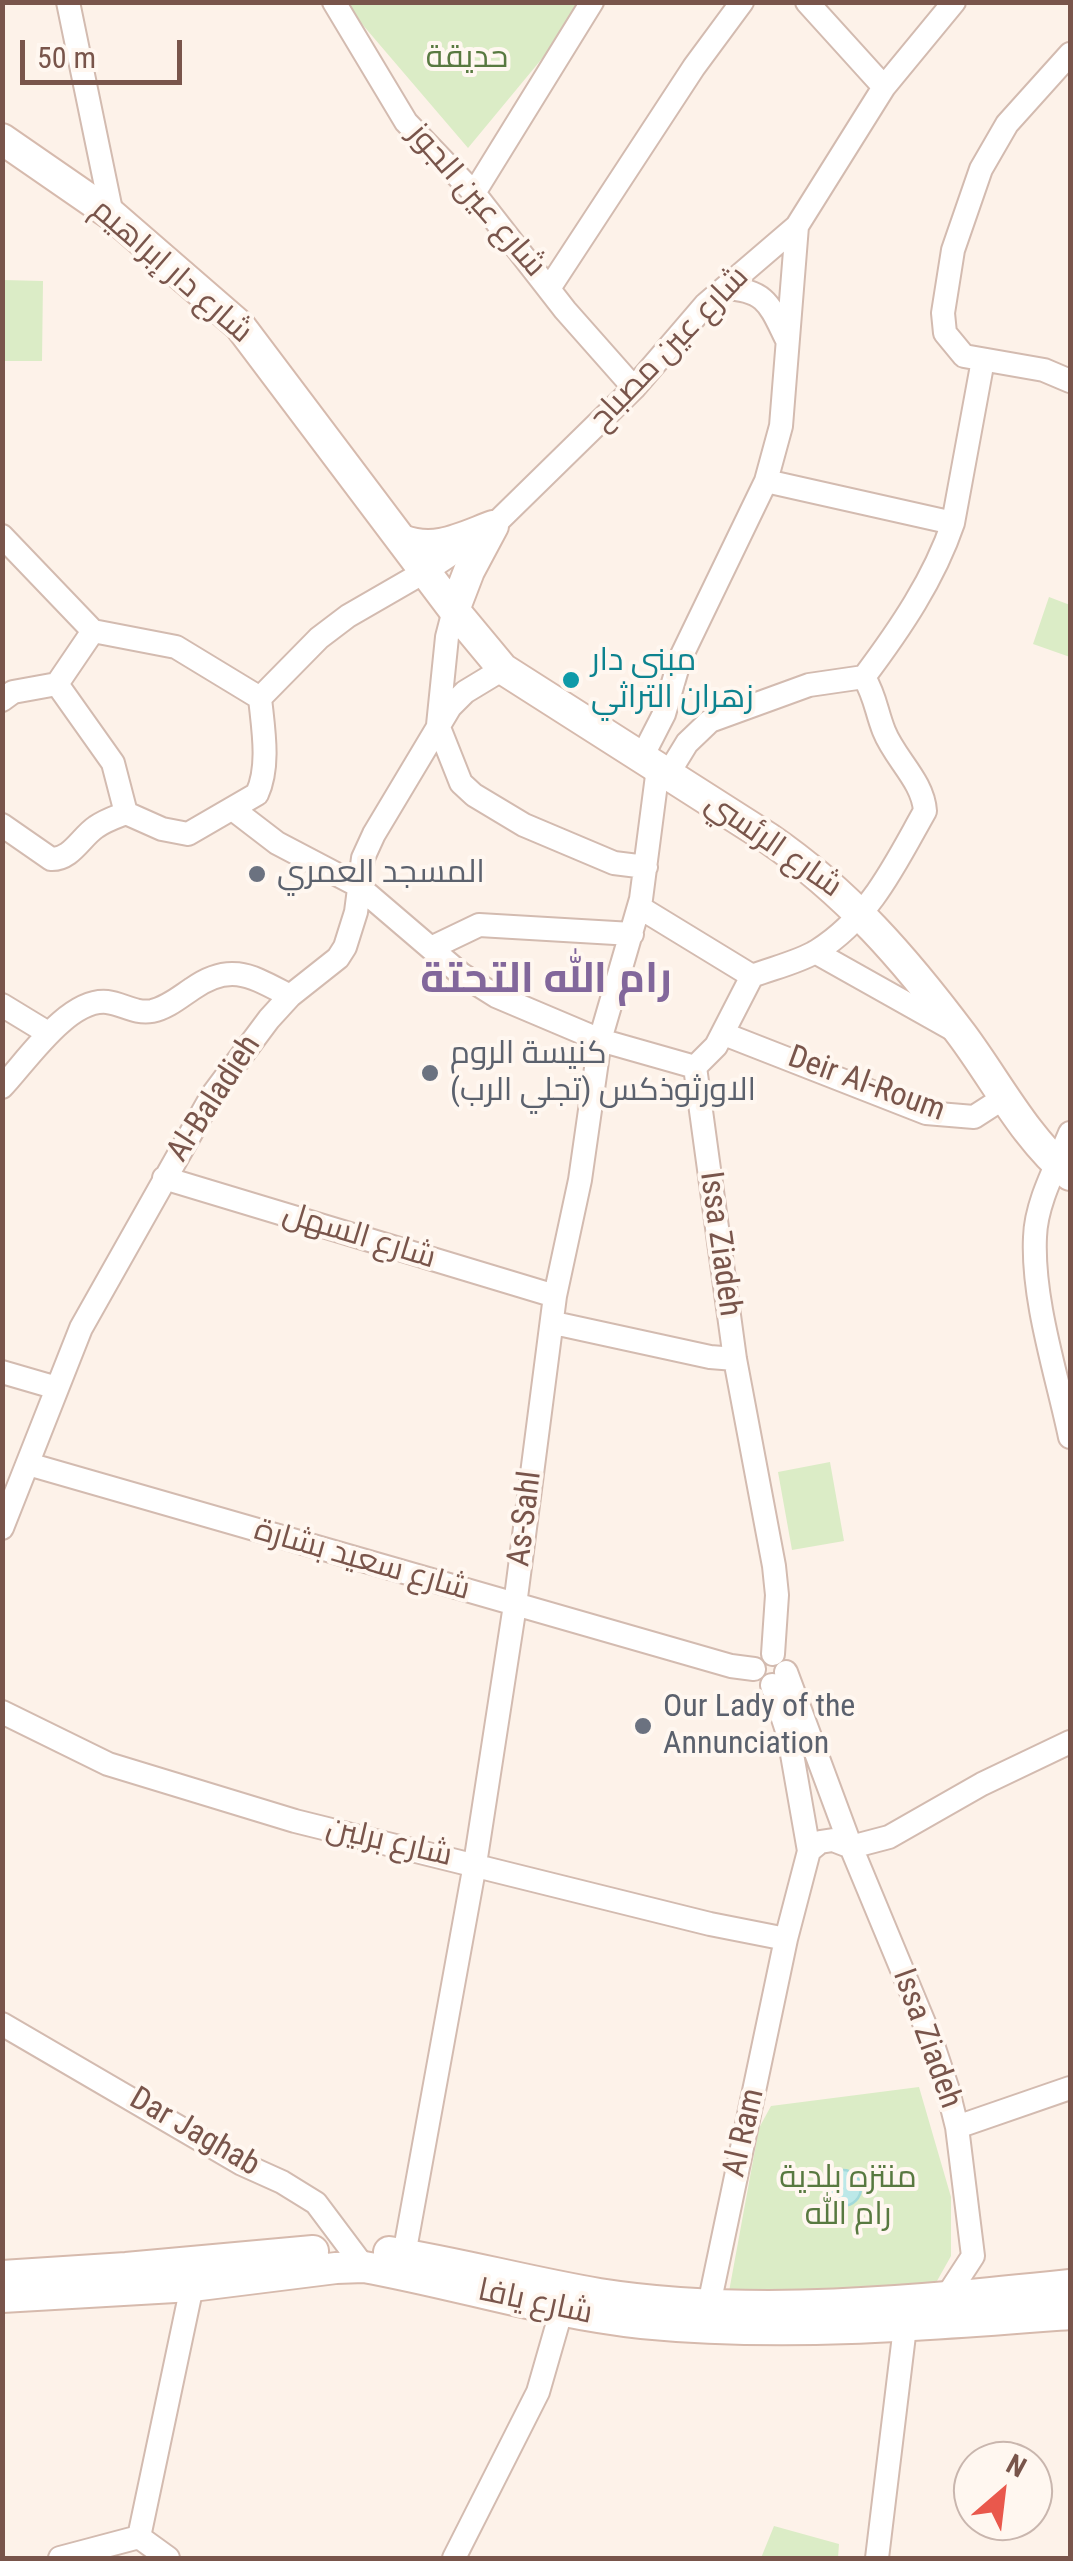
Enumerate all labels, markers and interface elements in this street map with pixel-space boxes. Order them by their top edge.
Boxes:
scale bar [25,20,188,82]
text: 50 m [37,40,96,75]
park label: حديقة [426,40,508,78]
street label: شارع عين الجوز [399,116,553,286]
street label: شارع دار إبراهيم [83,192,259,352]
street label: شارع عين مصباح [582,259,758,439]
place label: مبنى دار زهران التراثي [591,643,754,718]
marker: مبنى دار زهران التراثي [560,669,582,691]
street label: شارع الرئسي [697,785,849,907]
place label: المسجد العمري [277,855,485,893]
marker: المسجد العمري [246,863,268,885]
district label: رام الله التحتة [420,956,672,1006]
street label: Al-Baladieh [160,1029,270,1169]
place label: كنيسة الروم الاورثوذكس (تجلي الرب) [450,1036,756,1111]
street label: Deir Al-Roum [782,1039,950,1131]
marker: كنيسة الروم الاورثوذكس (تجلي الرب) [419,1062,441,1084]
street label: Issa Ziadeh [690,1169,748,1319]
street label: شارع السهل [278,1196,440,1278]
street label: As-Sahl [501,1469,551,1569]
street label: شارع سعيد بشارة [250,1512,474,1610]
place label: Our Lady of the Annunciation [663,1689,855,1764]
marker: Our Lady of the Annunciation [632,1715,654,1737]
street label: شارع برلين [322,1810,456,1876]
street label: Issa Ziadeh [883,1964,969,2114]
street label: Dar Jaghab [122,2080,266,2186]
street label: Al Ram [716,2085,774,2181]
park label: منتزه بلدية رام الله [779,2160,917,2235]
street label: شارع يافا [474,2272,596,2334]
north arrow [953,2441,1053,2541]
text: N [1001,2447,1032,2484]

